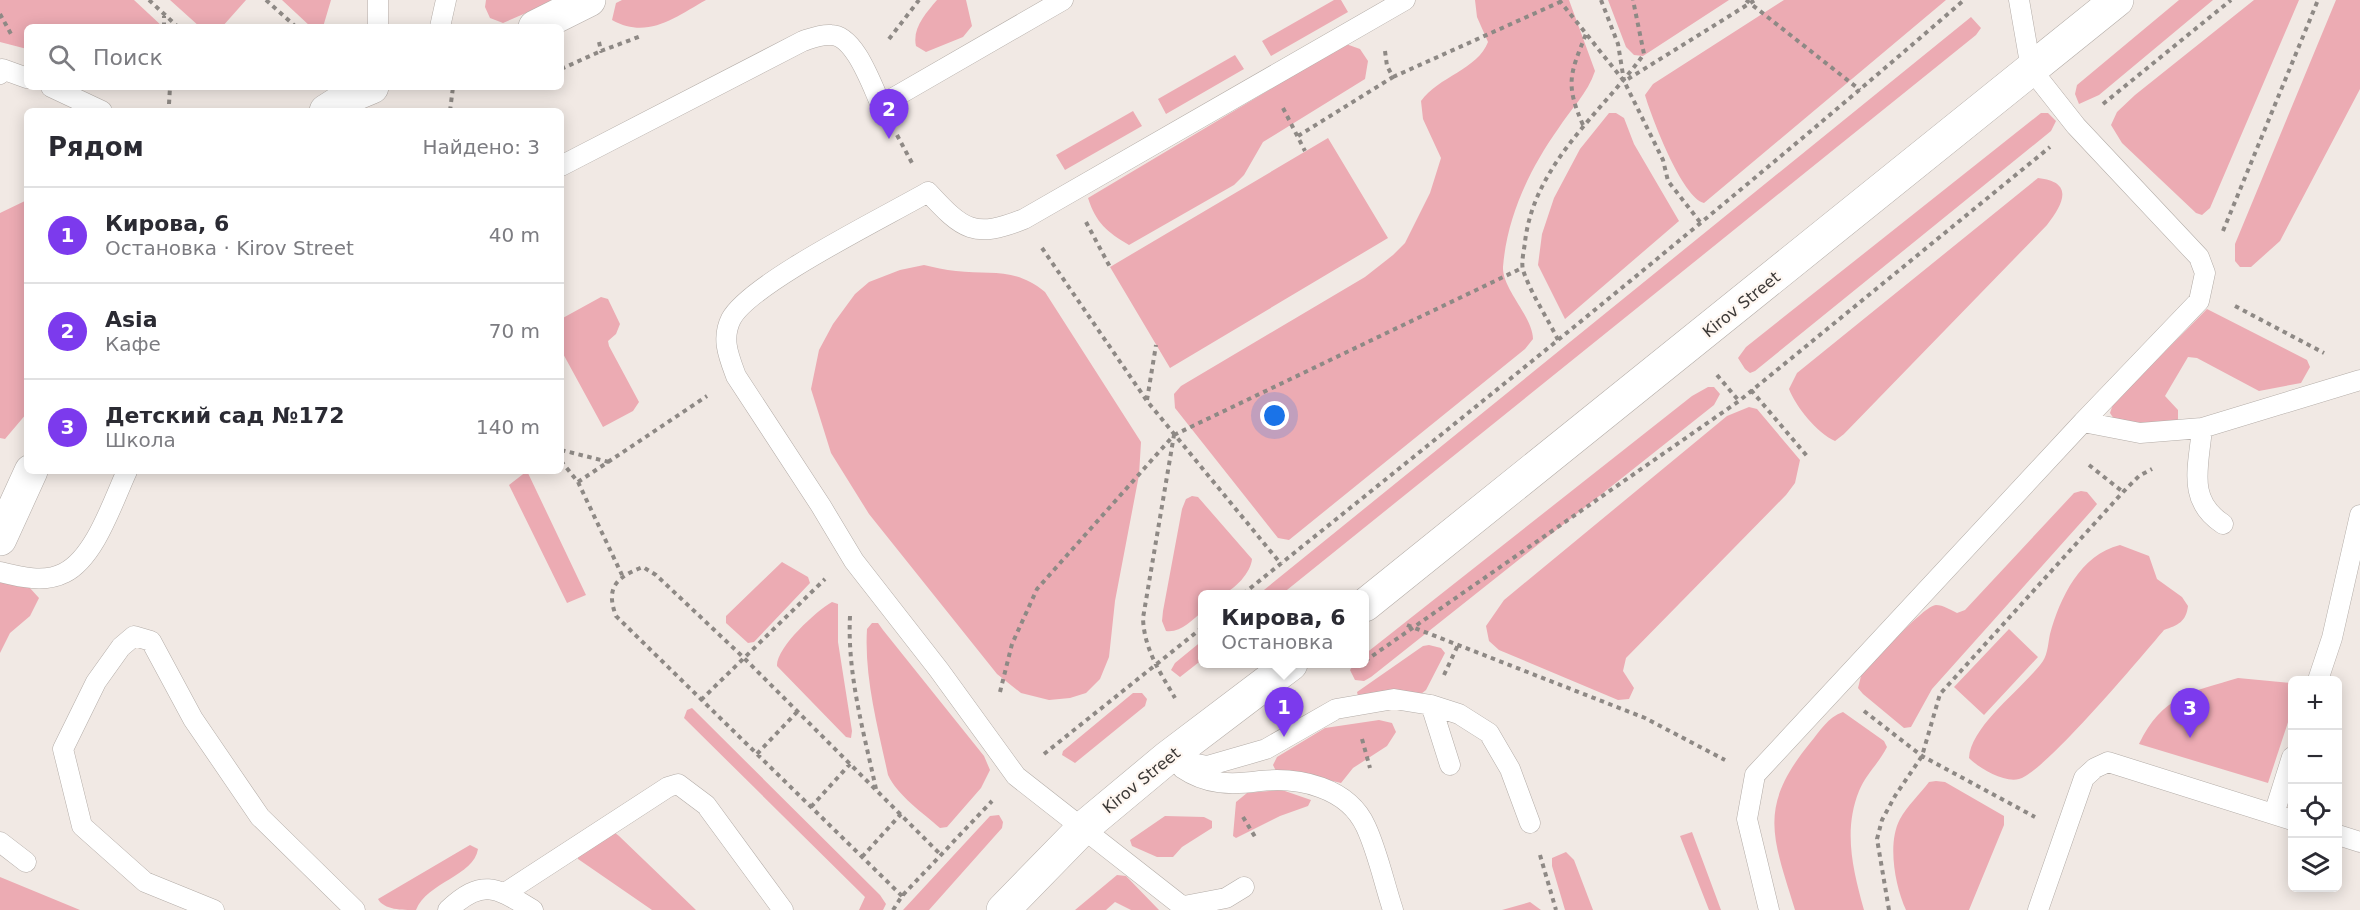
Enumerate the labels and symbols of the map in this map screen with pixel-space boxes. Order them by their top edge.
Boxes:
pin: 2 [870,90,908,139]
street label: Kirov Street [1699,267,1784,341]
your location [1260,401,1289,430]
pin: 1 [1264,688,1304,737]
pin: 3 [2170,688,2210,738]
street label: Kirov Street [1099,743,1184,817]

